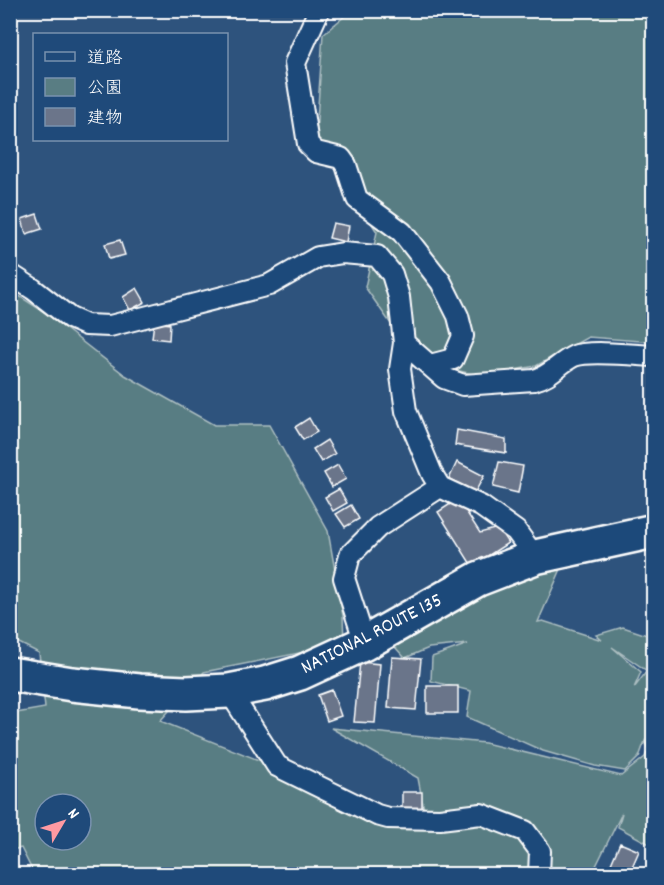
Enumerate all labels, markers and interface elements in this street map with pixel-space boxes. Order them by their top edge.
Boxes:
legend [33,33,228,141]
text: 道路 [87,47,123,72]
text: 公園 [87,77,123,102]
text: 建物 [87,107,123,132]
street label: NATIONAL ROUTE 135 [297,587,447,683]
north arrow [33,792,93,852]
text: N [61,804,84,825]

